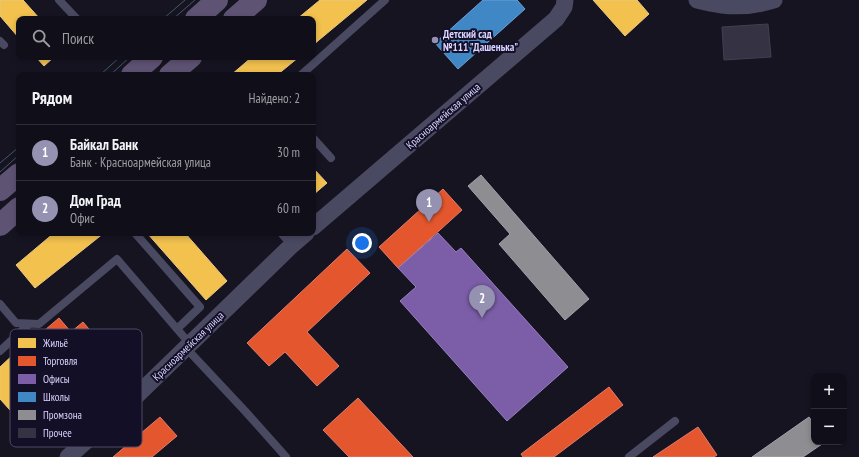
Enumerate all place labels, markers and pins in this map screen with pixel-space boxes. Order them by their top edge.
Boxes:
place label: Детский сад №111 "Дашенька" [443,27,518,54]
marker: Детский сад №111 "Дашенька" [430,35,440,45]
pin: 1 [416,189,442,222]
pin: 2 [469,285,495,318]

